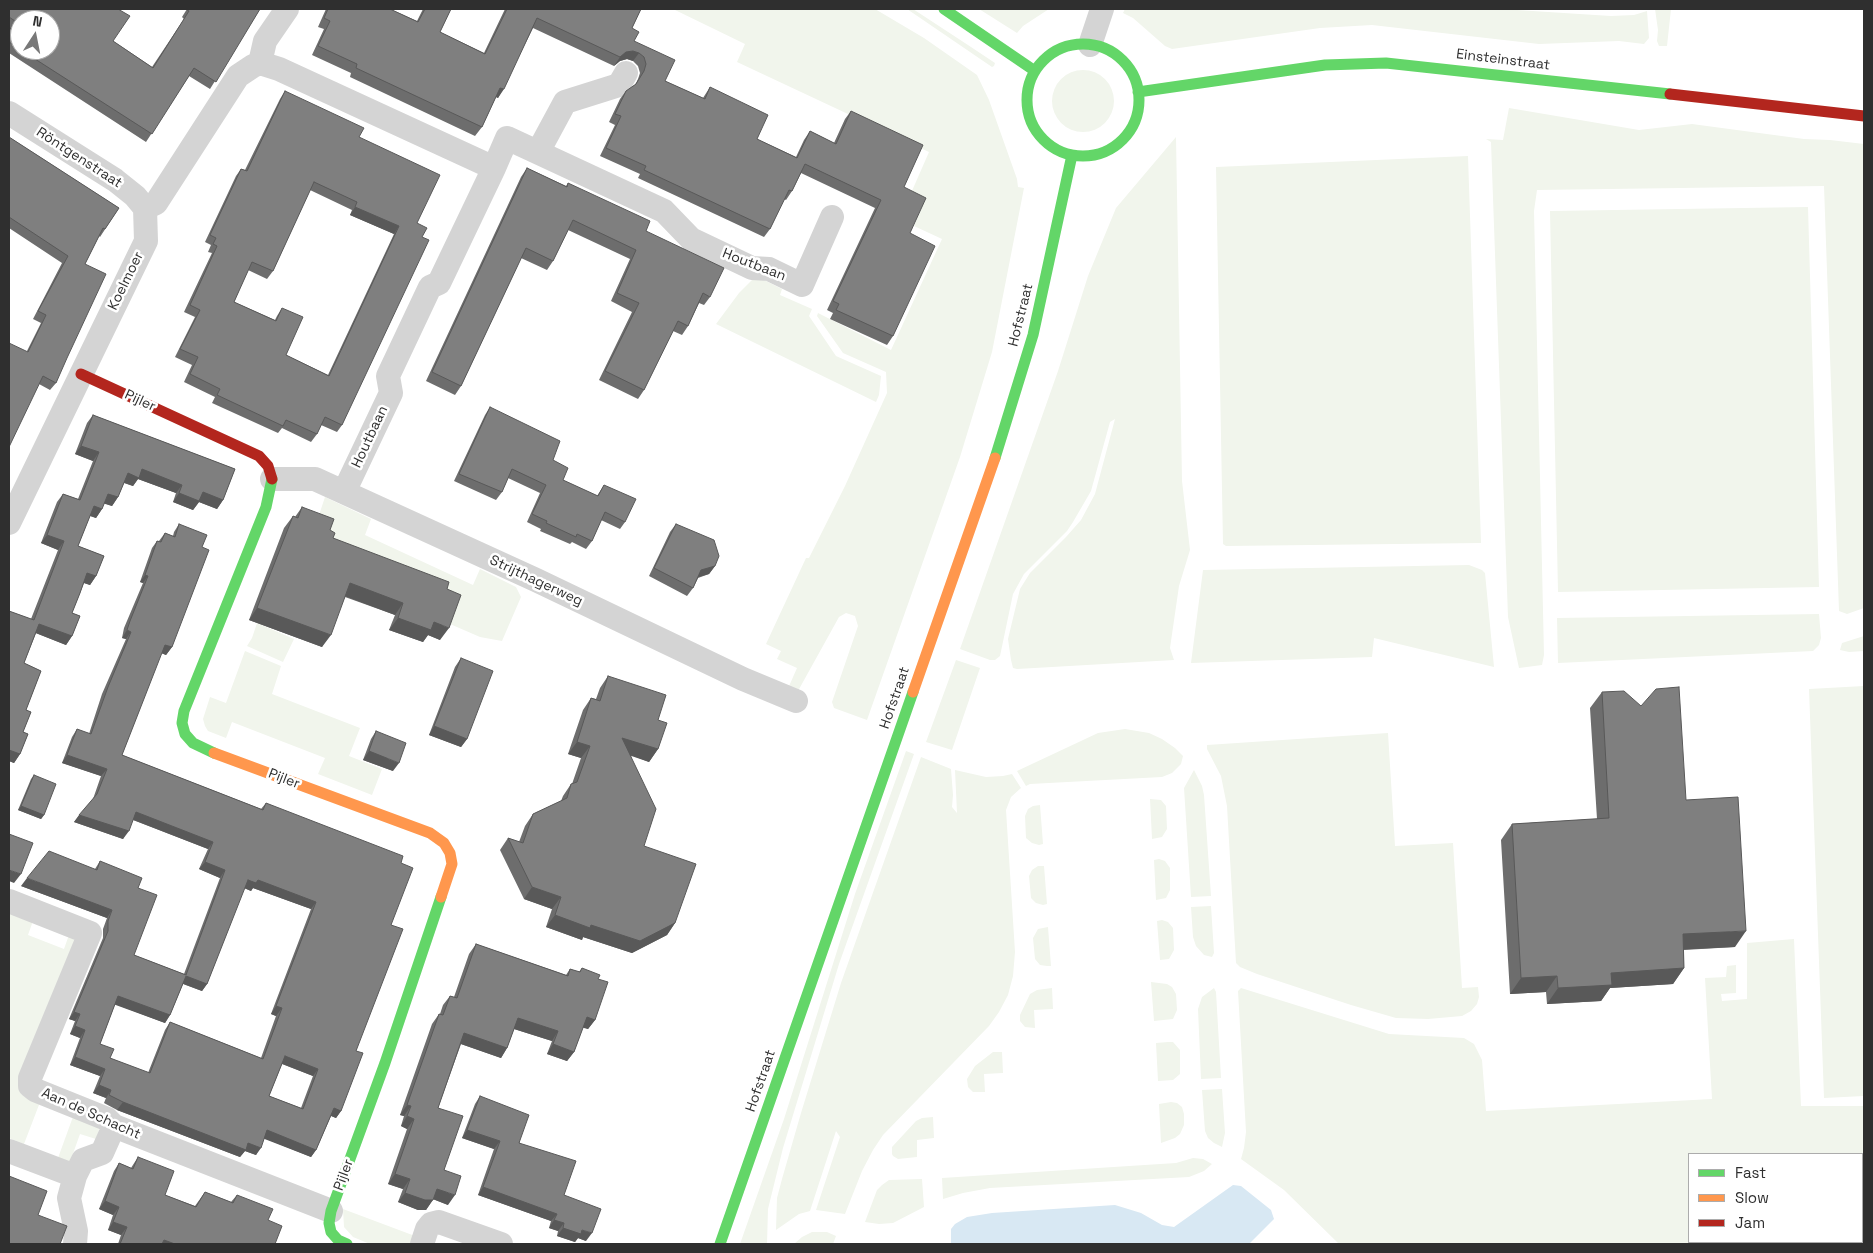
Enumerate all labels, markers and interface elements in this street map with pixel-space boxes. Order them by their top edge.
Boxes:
north arrow [10,10,60,60]
text: N [31,12,44,31]
street label: Einsteinstraat [1455,46,1551,74]
street label: Röntgenstraat [33,124,125,192]
street label: Houtbaan [720,245,788,285]
street label: Koelmoer [105,249,147,313]
street label: Hofstraat [1005,282,1037,348]
street label: Pijler [122,387,158,415]
street label: Houtbaan [348,403,392,471]
street label: Strijthagerweg [487,552,585,610]
street label: Hofstraat [877,665,913,731]
street label: Pijler [266,765,302,793]
street label: Hofstraat [743,1048,779,1114]
street label: Aan de Schacht [39,1085,143,1143]
legend [1688,1153,1863,1243]
street label: Pijler [331,1157,357,1193]
text: Fast [1735,1163,1766,1182]
text: Slow [1735,1188,1769,1207]
text: Jam [1735,1213,1765,1232]

